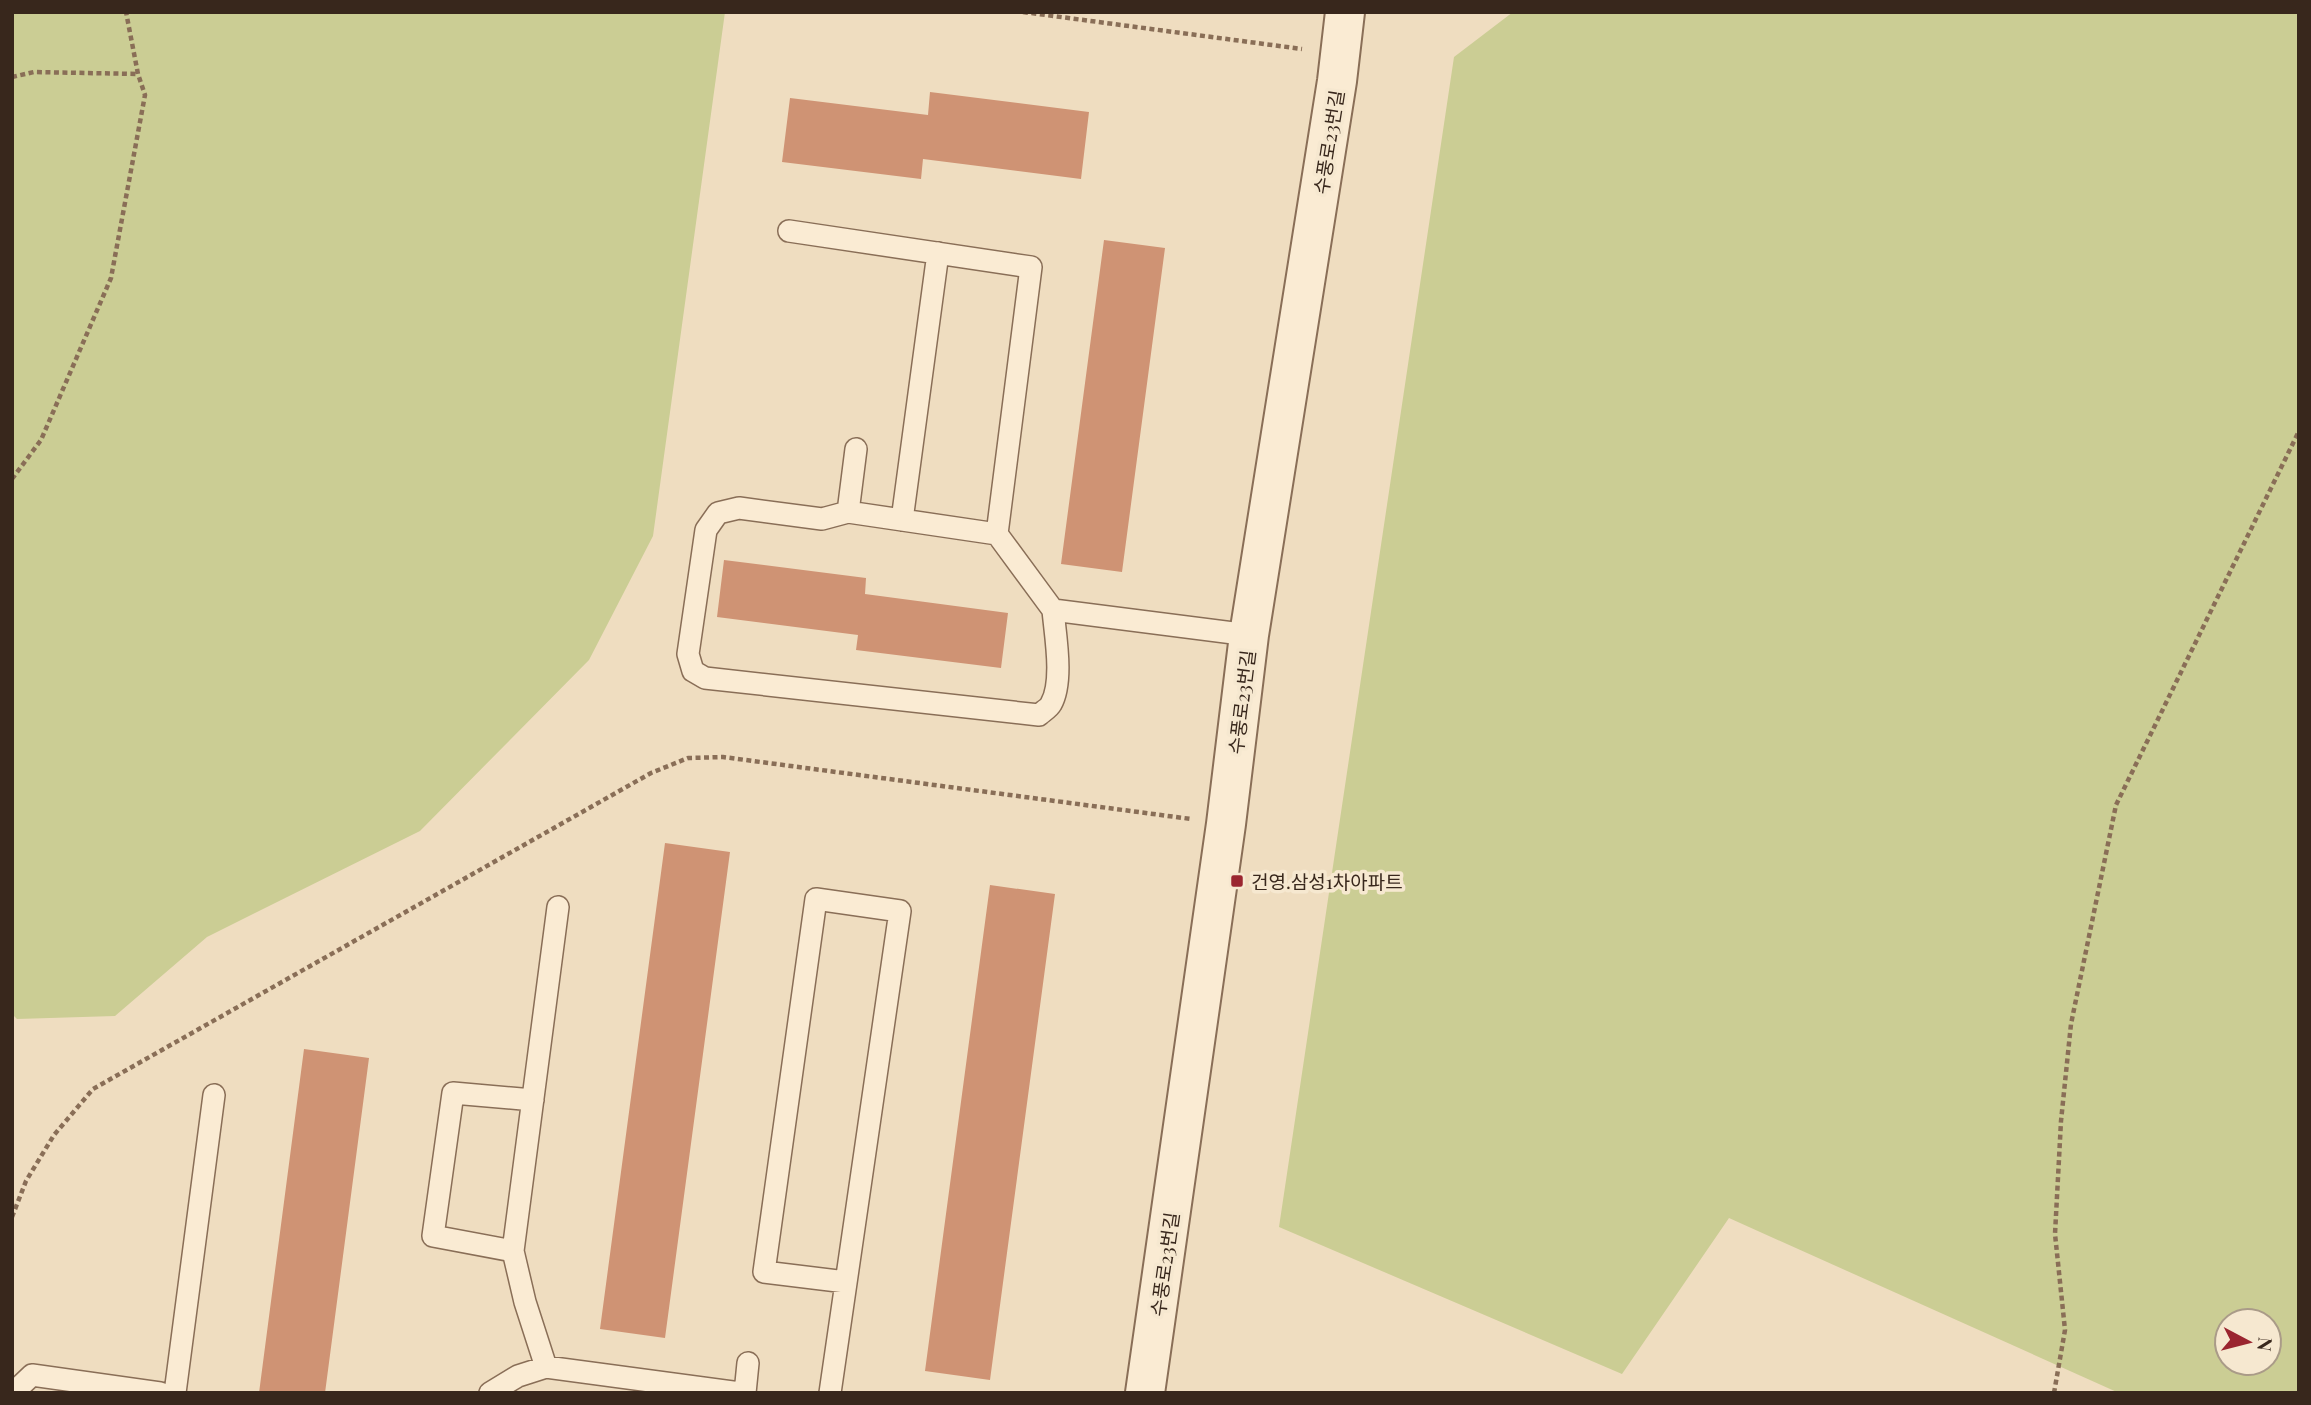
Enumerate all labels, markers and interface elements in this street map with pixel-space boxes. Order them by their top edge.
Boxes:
street label: 수풍로23번길 [1307,88,1349,196]
street label: 수풍로23번길 [1222,648,1260,756]
place label: 건영.삼성1차아파트 [1251,868,1403,894]
marker: 건영.삼성1차아파트 [1229,873,1245,889]
street label: 수풍로23번길 [1144,1210,1184,1318]
north arrow [2213,1307,2283,1377]
text: N [2252,1336,2280,1353]

